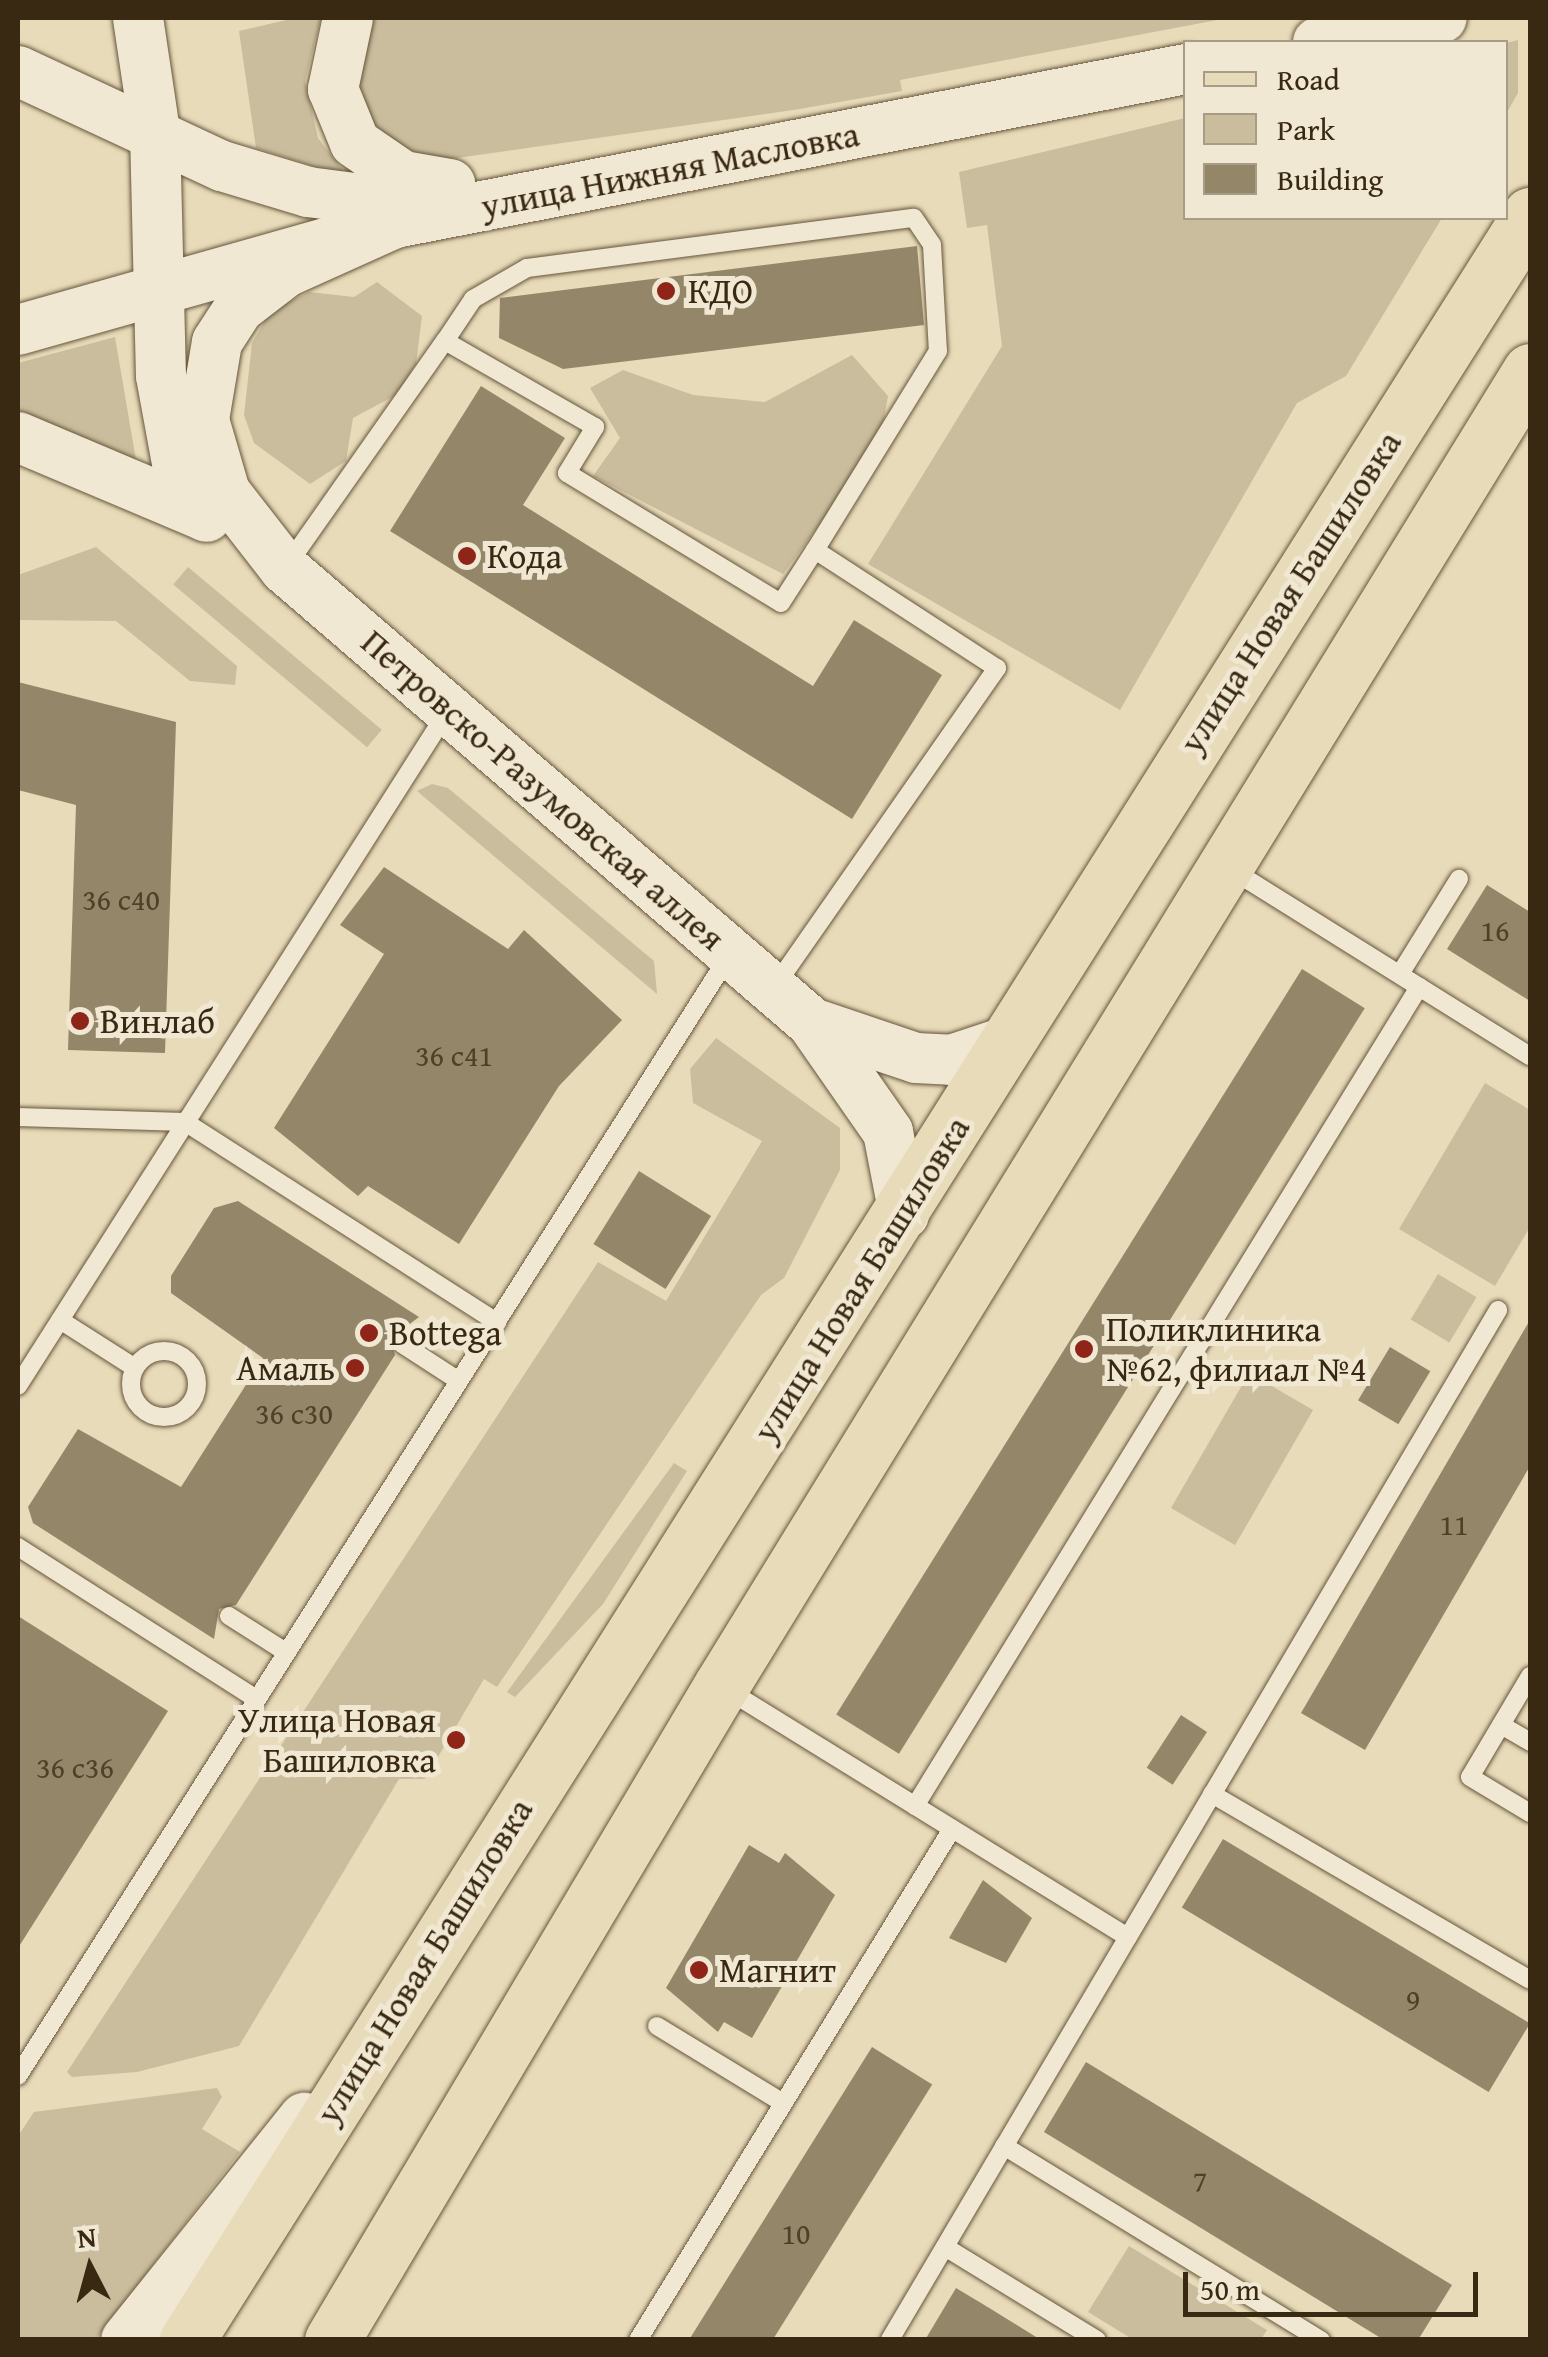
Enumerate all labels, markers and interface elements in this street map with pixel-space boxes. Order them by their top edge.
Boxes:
legend [1183,40,1508,220]
text: Road [1277,57,1340,101]
text: Park [1277,107,1335,151]
street label: улица Нижняя Масловка [477,113,863,227]
text: Building [1277,157,1383,201]
place label: КДО [688,270,753,312]
marker: КДО [653,278,679,304]
street label: улица Новая Башиловка [1170,423,1410,761]
place label: Кода [487,535,562,577]
marker: Кода [456,545,478,567]
street label: Петровско-Разумовская аллея [353,621,733,959]
house number: 36 с40 [82,881,160,917]
house number: 16 [1481,912,1509,948]
place label: Винлаб [100,1000,215,1042]
marker: Винлаб [69,1010,91,1032]
house number: 36 с41 [415,1037,493,1073]
street label: улица Новая Башиловка [744,1109,978,1449]
place label: Поликлиника №62, филиал №4 [1106,1308,1367,1390]
place label: Bottega [389,1312,502,1354]
marker: Bottega [358,1322,380,1344]
marker: Поликлиника №62, филиал №4 [1071,1336,1097,1362]
place label: Амаль [236,1347,335,1389]
marker: Амаль [344,1357,366,1379]
house number: 36 с30 [255,1395,333,1431]
house number: 11 [1440,1506,1468,1542]
place label: Улица Новая Башиловка [238,1699,436,1781]
marker: Улица Новая Башиловка [445,1729,467,1751]
house number: 36 с36 [36,1749,114,1785]
street label: улица Новая Башиловка [307,1791,541,2131]
place label: Магнит [719,1949,836,1991]
marker: Магнит [688,1959,710,1981]
house number: 9 [1406,1981,1420,2017]
house number: 7 [1193,2162,1207,2198]
text: N [75,2215,98,2258]
house number: 10 [782,2215,810,2251]
north arrow [40,2217,140,2317]
scale bar [1188,2252,1483,2314]
text: 50 m [1200,2267,1260,2311]

